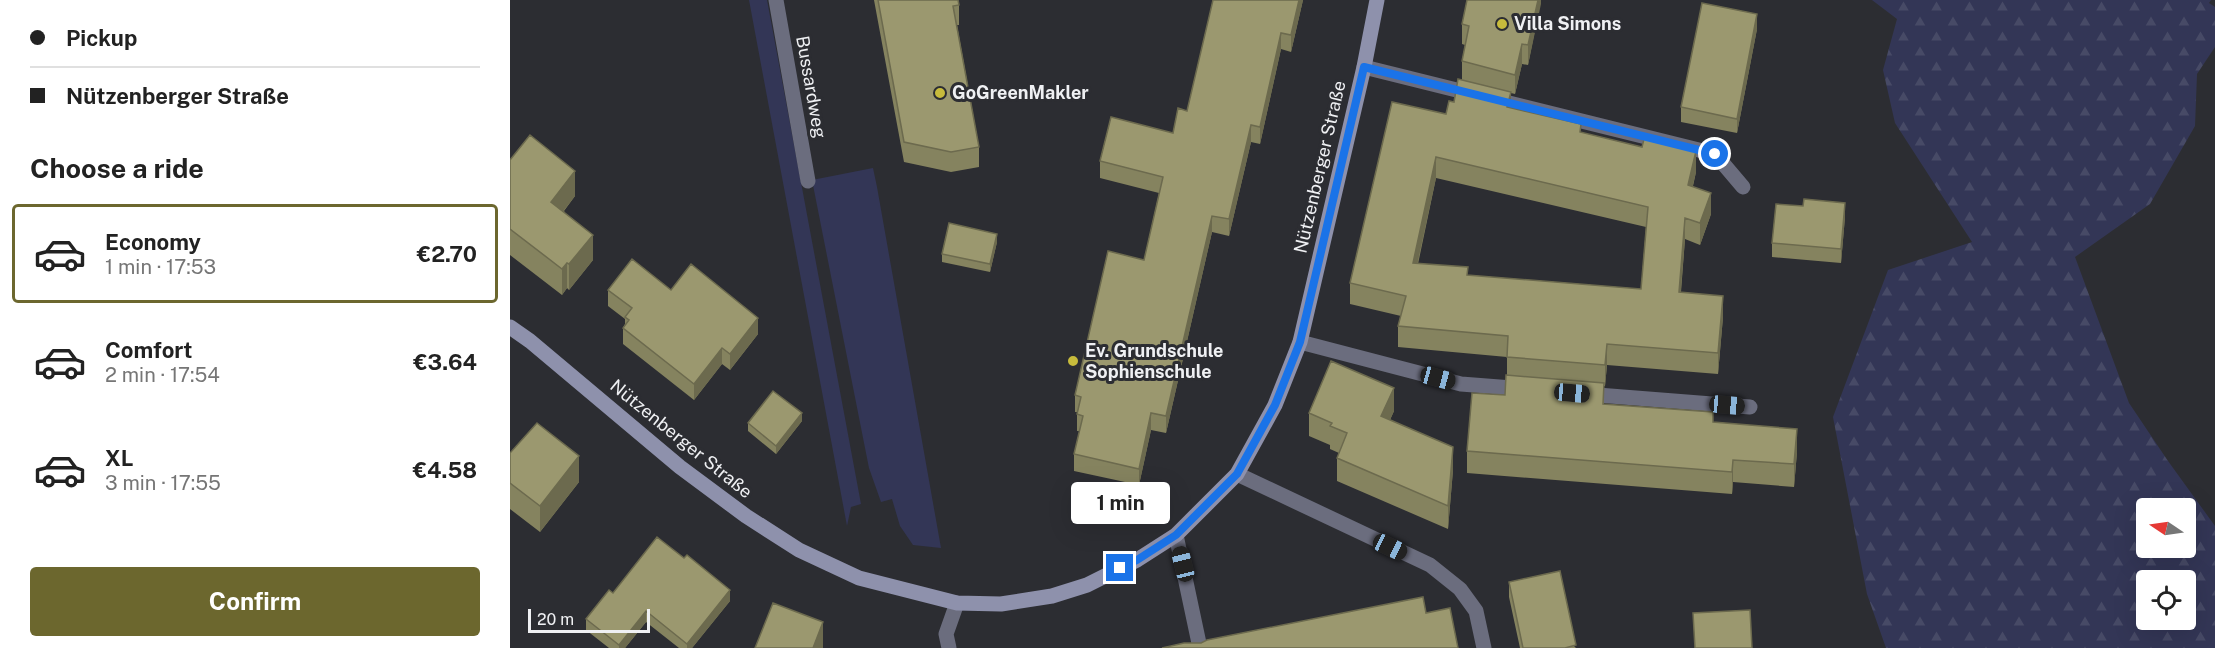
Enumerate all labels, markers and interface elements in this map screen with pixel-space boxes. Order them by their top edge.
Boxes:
place label: Villa Simons [1514,13,1621,34]
marker: Villa Simons [1495,17,1509,31]
text: Pickup [66,25,137,51]
street label: Bussardweg [792,34,831,140]
street label: Nützenberger Straße [1289,79,1350,255]
place label: GoGreenMakler [952,82,1089,103]
text: Nützenberger Straße [66,83,289,109]
marker: GoGreenMakler [933,86,947,100]
route start [1701,140,1728,167]
text: Choose a ride [30,152,204,184]
icon: car [33,227,87,281]
text: Economy [105,229,201,255]
text: €2.70 [417,241,477,267]
text: 1 min · 17:53 [105,255,216,279]
icon: car [33,335,87,389]
text: Comfort [105,337,192,363]
place label: Ev. Grundschule Sophienschule [1085,340,1223,382]
text: €3.64 [413,349,477,375]
marker: Ev. Grundschule Sophienschule [1066,354,1080,368]
text: 2 min · 17:54 [105,363,220,387]
car [1418,365,1458,391]
street label: Nützenberger Straße [606,375,757,502]
car [1553,382,1591,404]
car [1708,394,1746,416]
icon: car [33,443,87,497]
text: XL [105,445,133,471]
text: €4.58 [413,457,477,483]
text: 3 min · 17:55 [105,471,221,495]
callout: 1 min [1070,481,1170,523]
text: 1 min [1096,491,1145,515]
north arrow [2136,498,2196,558]
map controls [2136,498,2196,630]
car [1370,531,1410,563]
car [1170,544,1196,584]
route end [1106,554,1133,581]
button: Confirm [30,567,480,636]
button: locate [2136,570,2196,630]
scale bar [528,606,650,634]
text: 20 m [537,610,574,629]

